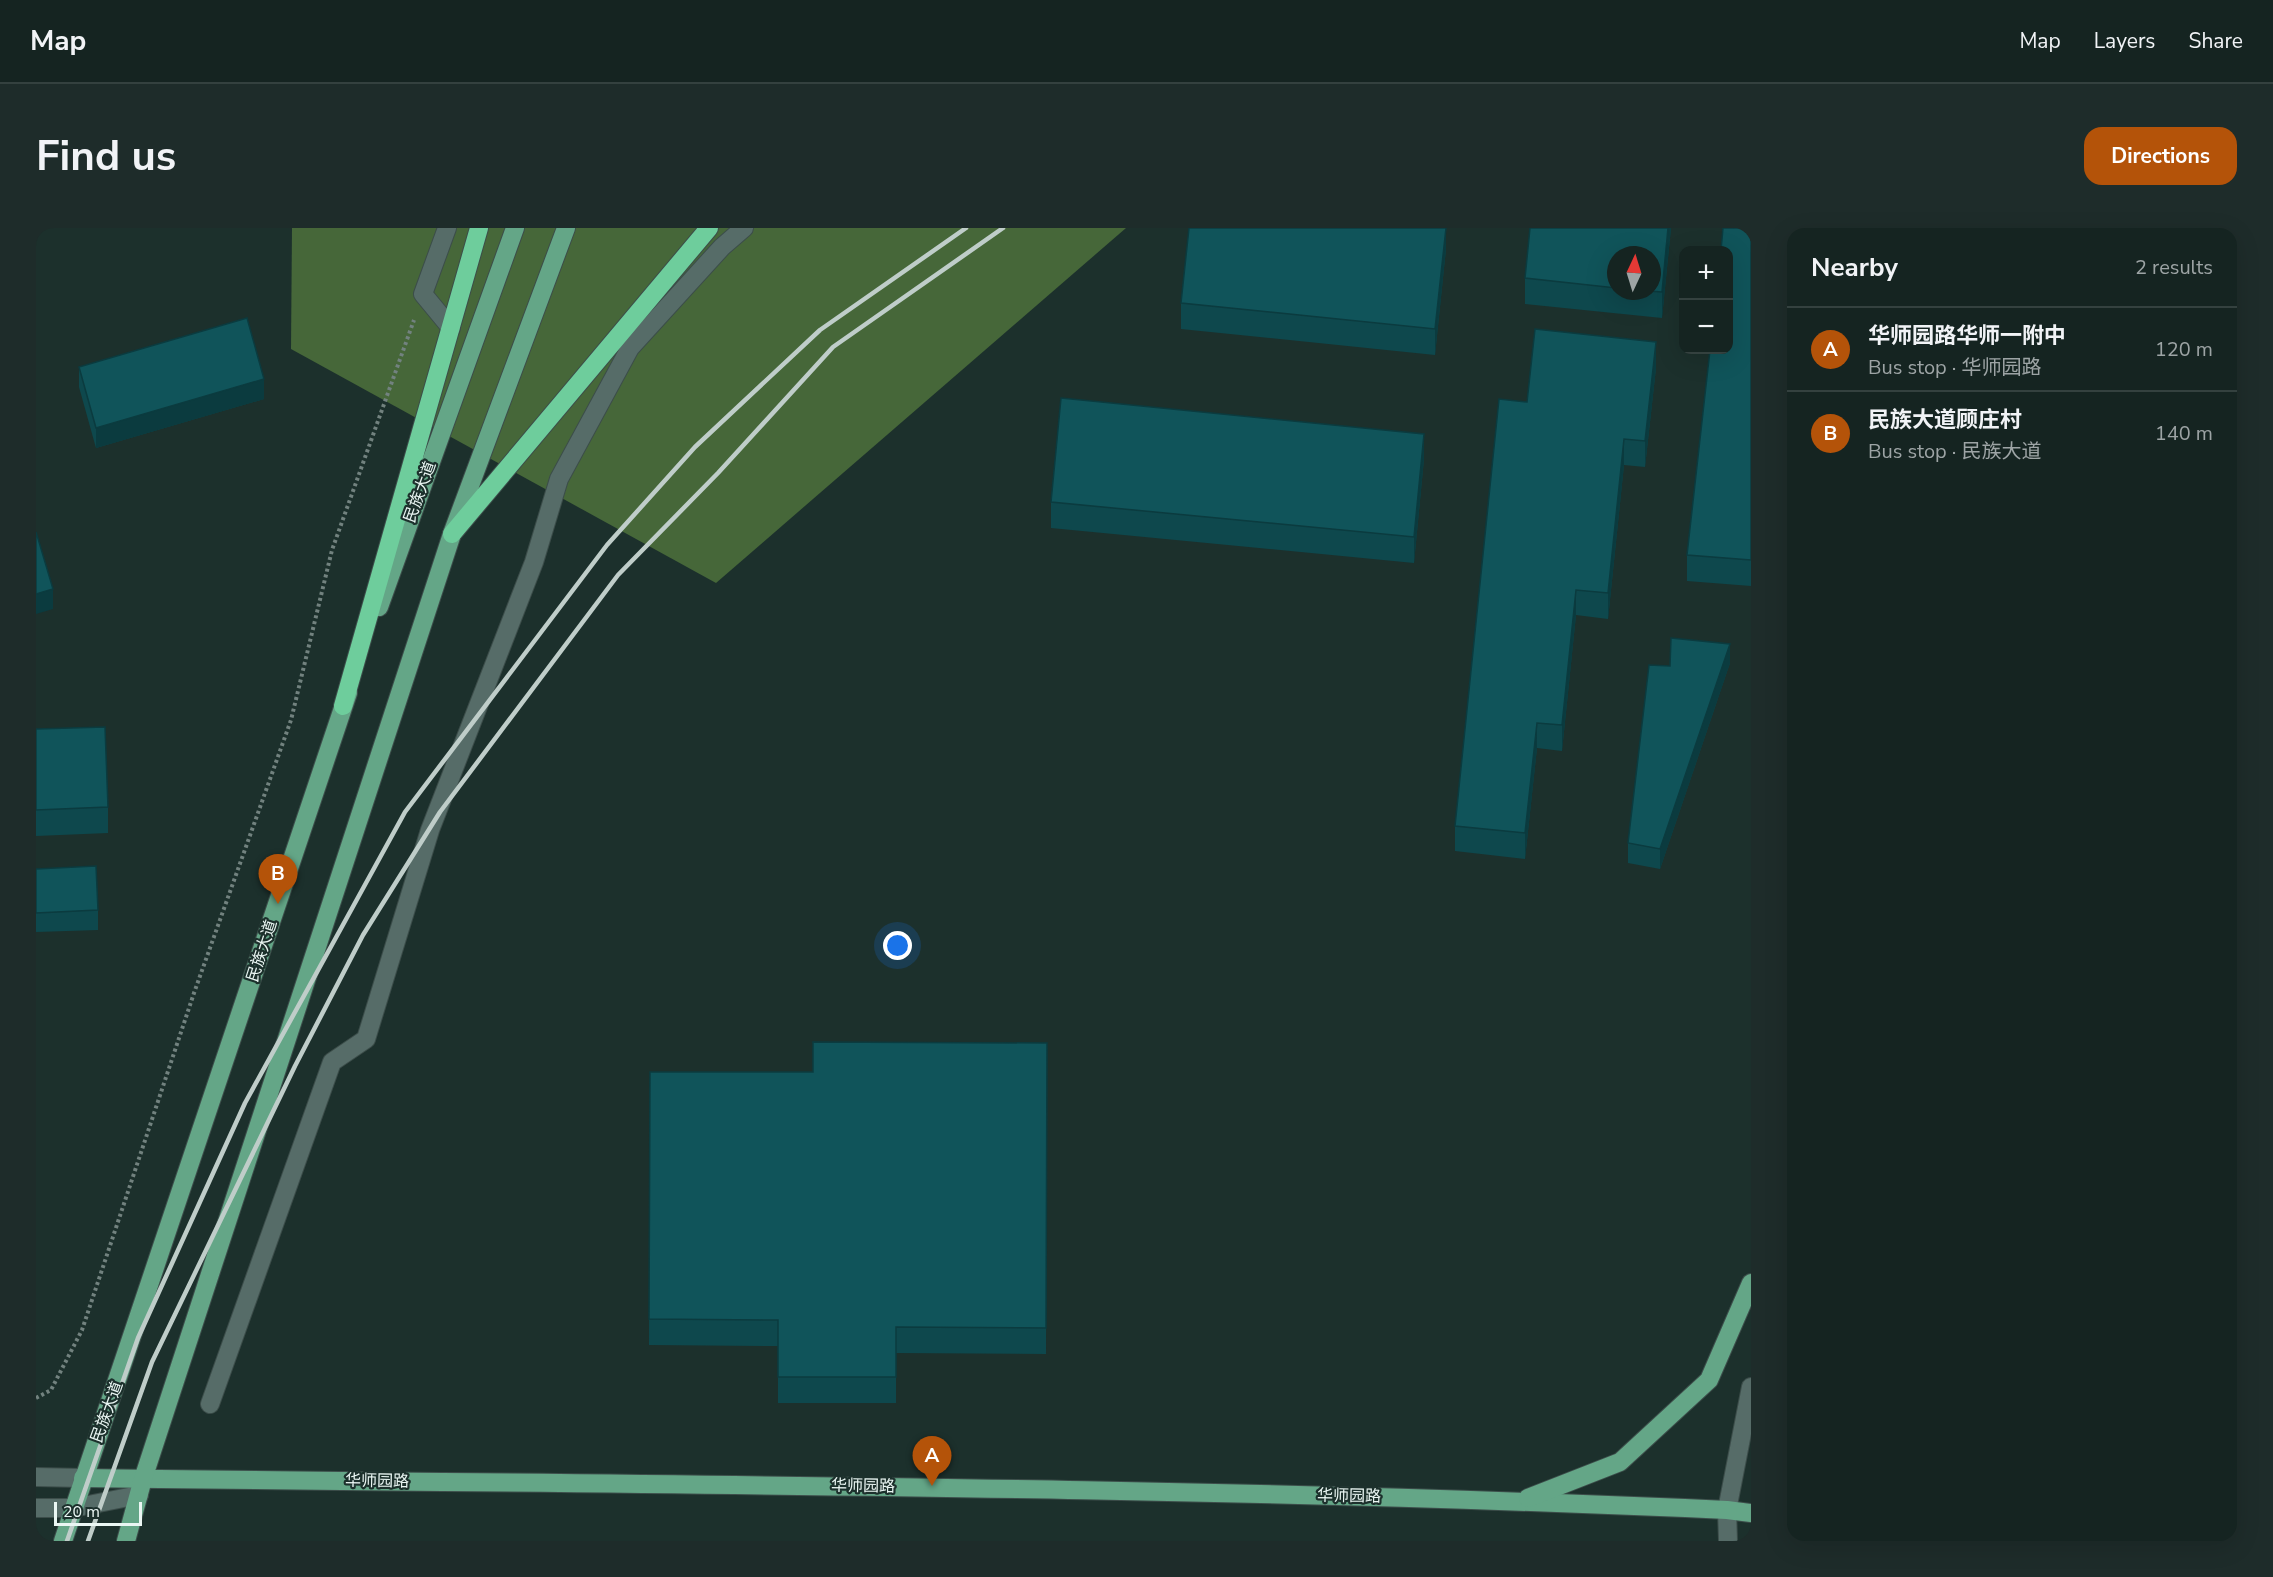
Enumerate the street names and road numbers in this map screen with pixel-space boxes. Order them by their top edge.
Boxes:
street label: 民族大道 [399,458,441,526]
street label: 民族大道 [242,917,282,985]
street label: 民族大道 [86,1378,128,1446]
street label: 华师园路 [345,1469,409,1493]
street label: 华师园路 [831,1474,895,1498]
street label: 华师园路 [1317,1484,1381,1508]

